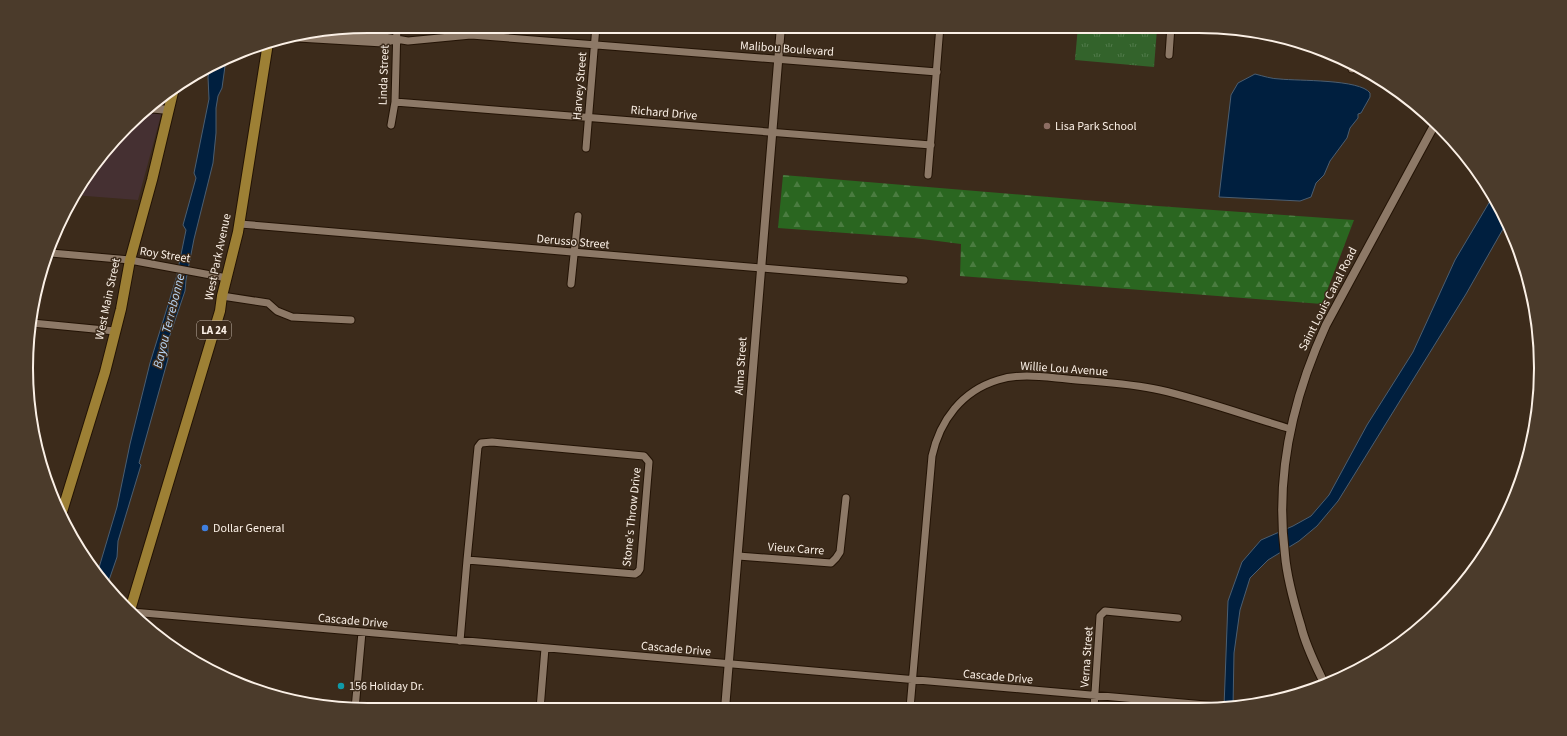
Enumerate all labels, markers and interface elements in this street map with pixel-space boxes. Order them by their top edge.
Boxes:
street label: Malibou Boulevard [739,37,835,61]
street label: Linda Street [374,44,394,106]
street label: Harvey Street [569,51,591,121]
street label: Richard Drive [630,102,698,124]
place label: Lisa Park School [1055,118,1137,135]
marker: Lisa Park School [1042,121,1052,131]
street label: West Park Avenue [200,212,236,302]
street label: Derusso Street [536,230,610,254]
street label: Roy Street [138,243,192,267]
street label: Saint Louis Canal Road [1294,244,1362,354]
street label: West Main Street [91,256,125,342]
water label: Bayou Terrebonne [149,272,189,370]
road number: LA 24 [197,321,231,339]
street label: Alma Street [730,336,752,396]
street label: Willie Lou Avenue [1020,357,1108,381]
street label: Stone's Throw Drive [618,466,646,567]
place label: Dollar General [213,520,284,537]
marker: Dollar General [200,523,210,533]
street label: Vieux Carre [767,539,825,559]
street label: Cascade Drive [317,609,389,633]
street label: Verna Street [1076,626,1098,688]
street label: Cascade Drive [640,637,712,661]
street label: Cascade Drive [962,665,1034,689]
place label: 156 Holiday Dr. [349,678,424,695]
marker: 156 Holiday Dr. [336,681,346,691]

